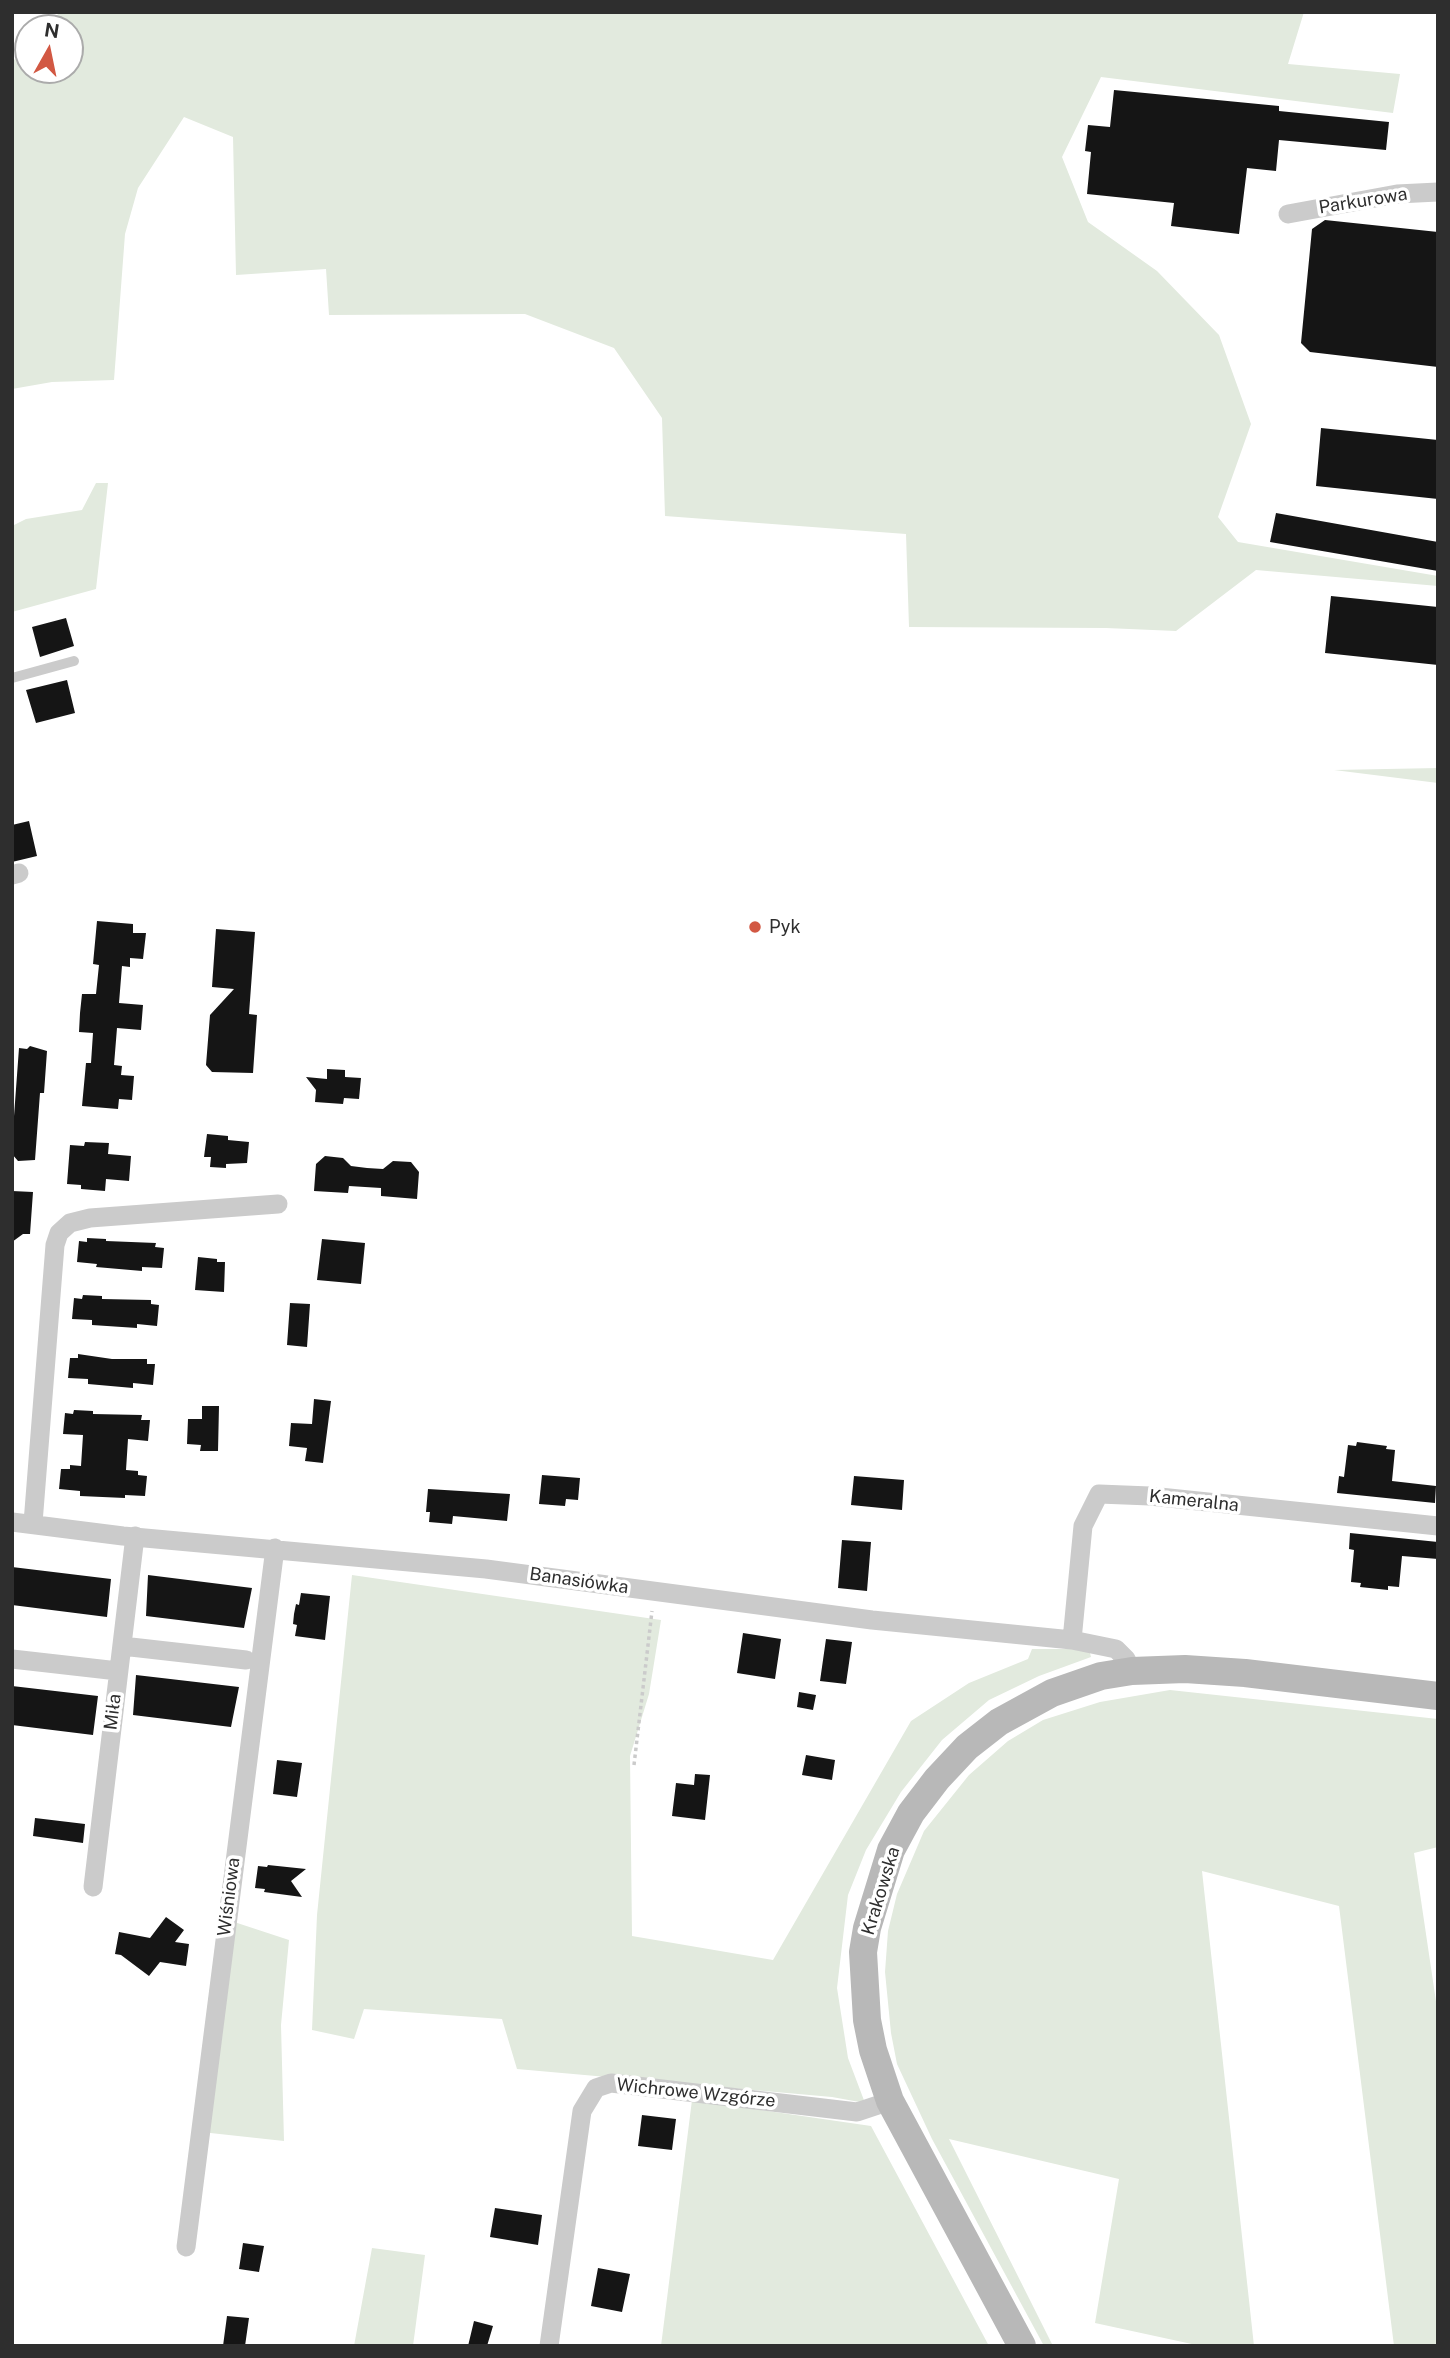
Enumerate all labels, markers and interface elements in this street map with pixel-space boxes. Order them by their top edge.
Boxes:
north arrow [14,14,84,84]
text: N [43,18,61,42]
street label: Parkurowa [1317,183,1409,219]
place label: Pyk [769,916,801,938]
marker: Pyk [747,919,763,935]
street label: Kameralna [1148,1486,1240,1516]
street label: Banasiówka [528,1563,630,1599]
street label: Miła [100,1693,126,1731]
street label: Krakowska [857,1844,905,1938]
street label: Wiśniowa [213,1856,245,1938]
street label: Wichrowe Wzgórze [615,2074,777,2112]

